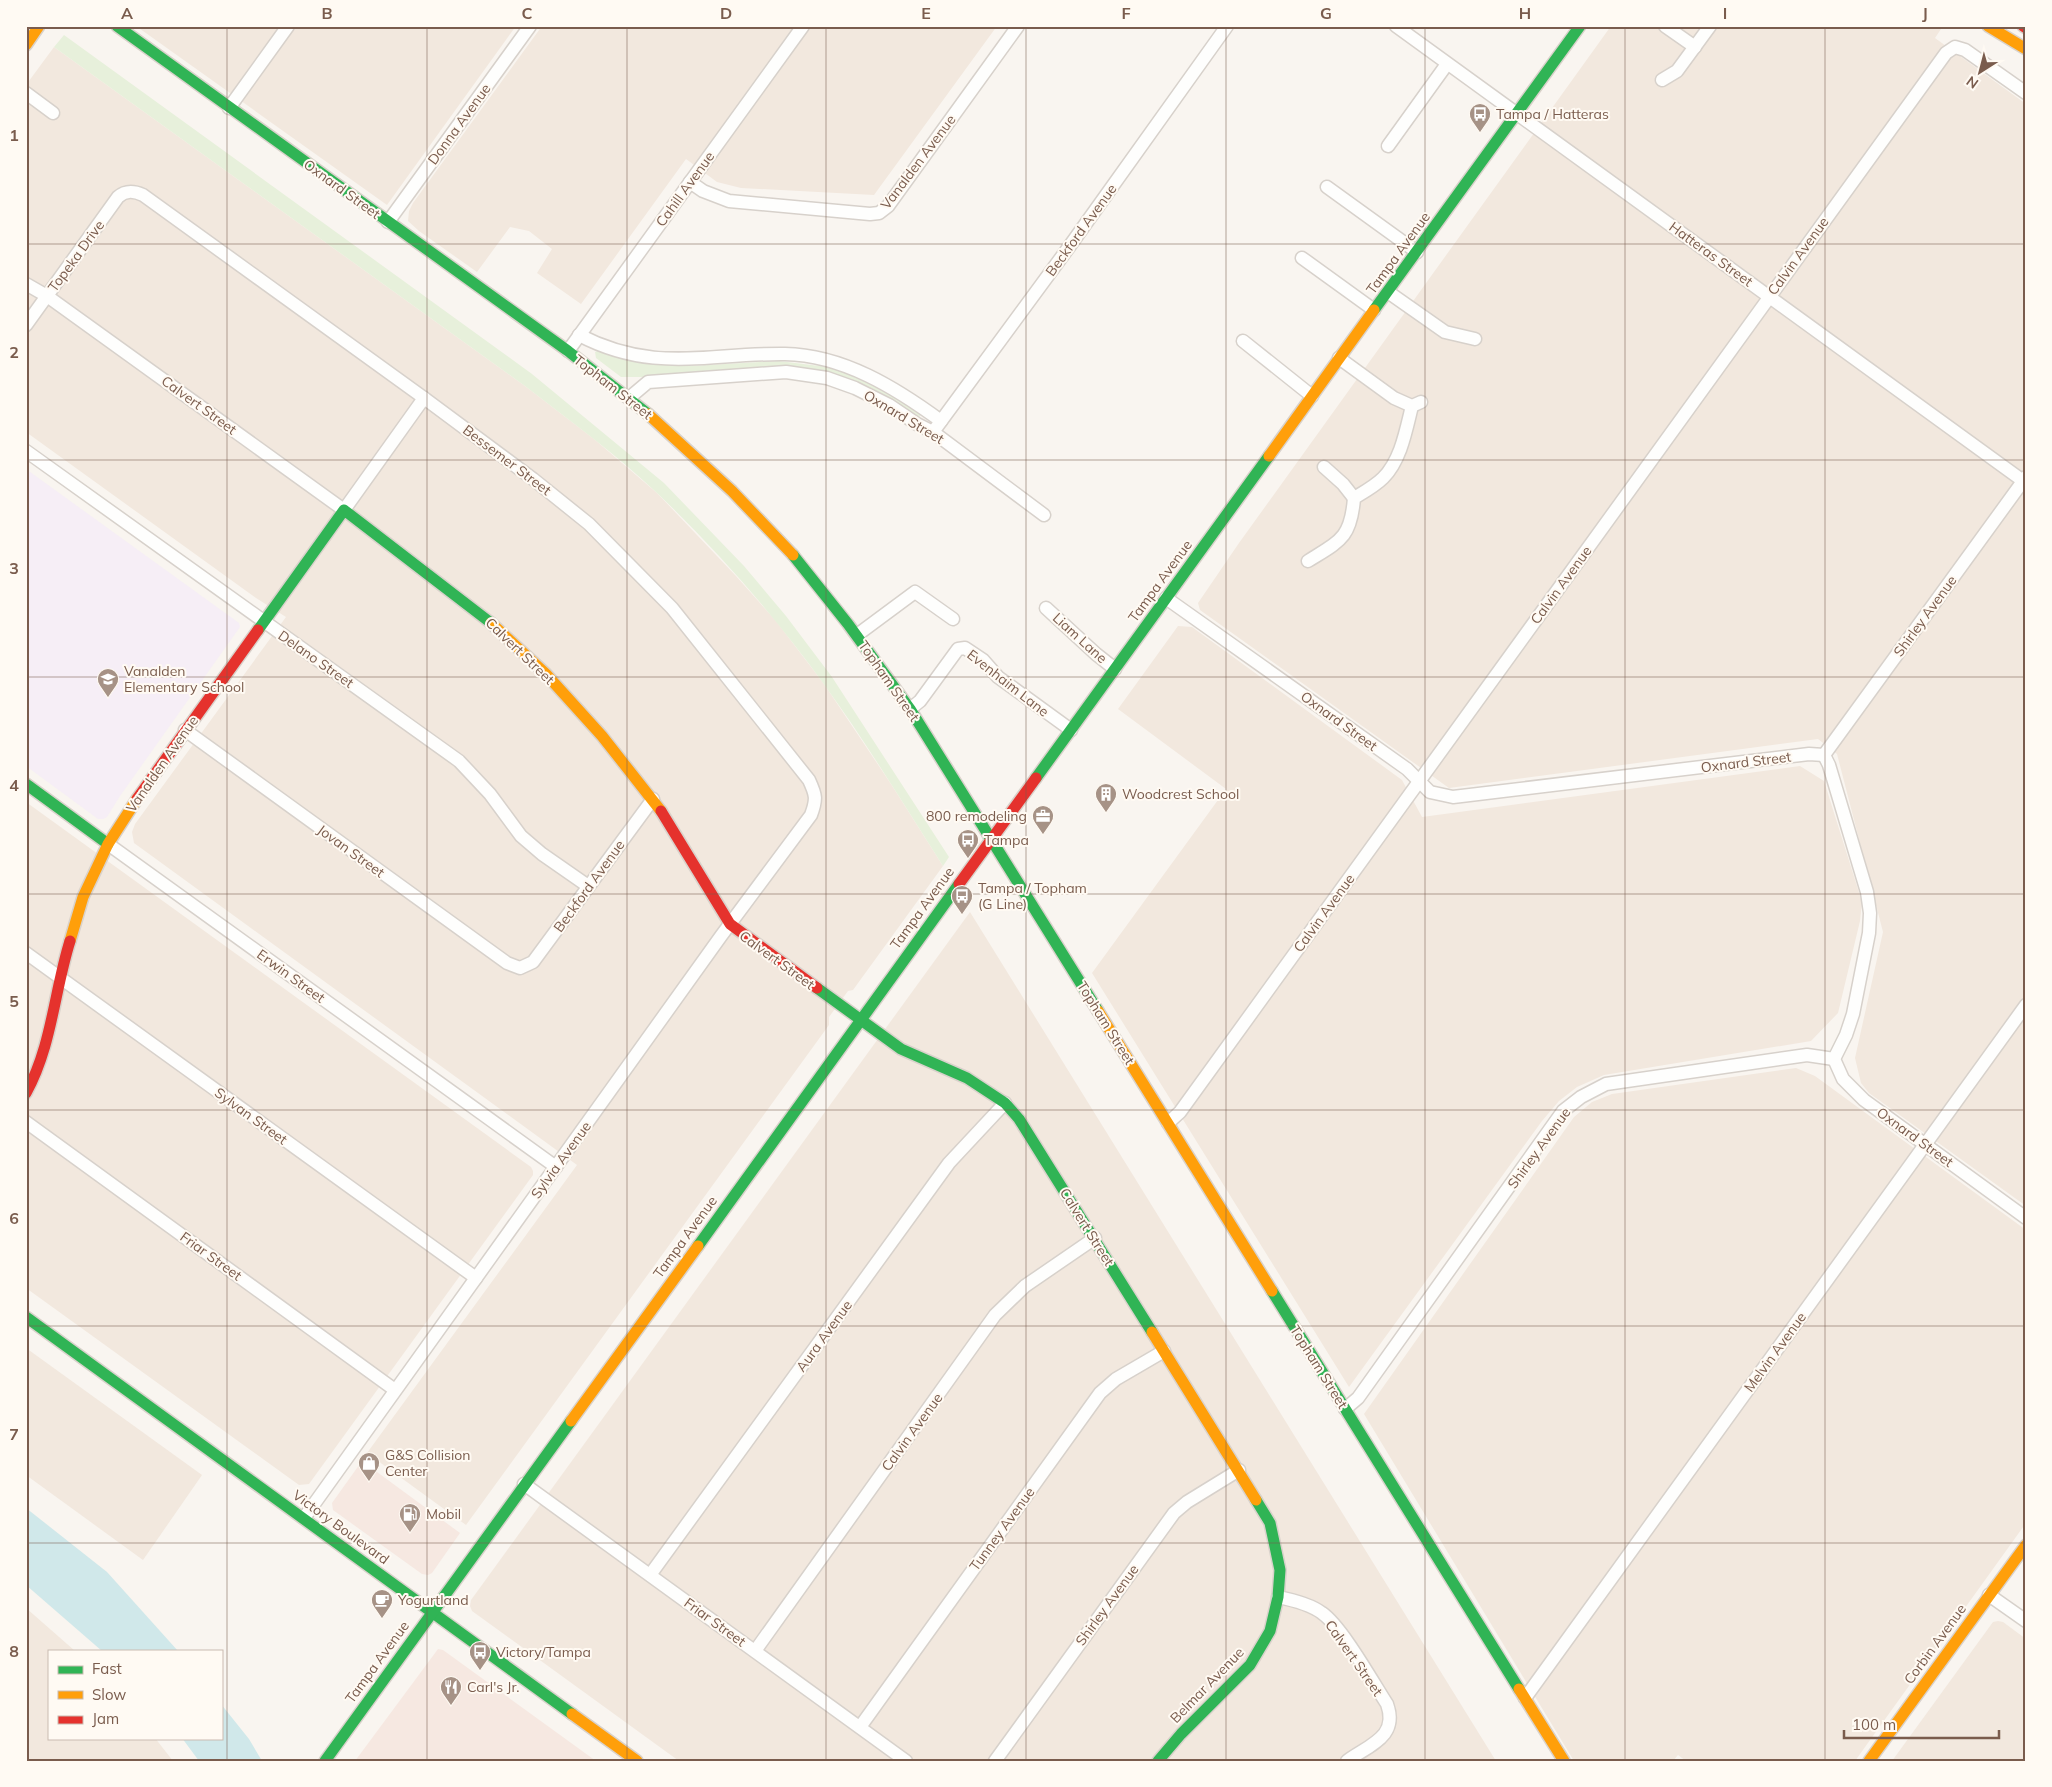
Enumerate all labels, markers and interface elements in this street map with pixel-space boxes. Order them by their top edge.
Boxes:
text: A [121,3,133,23]
text: B [321,3,333,23]
text: C [522,3,533,23]
text: D [720,3,732,23]
text: E [921,3,931,23]
text: F [1121,3,1131,23]
text: G [1320,3,1332,23]
text: H [1519,3,1531,23]
text: I [1723,3,1727,23]
text: J [1922,3,1928,23]
north arrow [1954,48,2004,98]
text: N [1963,72,1982,93]
street label: Donna Avenue [424,80,494,168]
bus stop icon: Tampa / Hatteras [1468,102,1492,133]
place label: Tampa / Hatteras [1496,105,1609,123]
street label: Vanalden Avenue [877,111,959,213]
text: 1 [9,125,19,145]
street label: Cahill Avenue [652,148,718,230]
street label: Oxnard Street [300,155,384,223]
street label: Beckford Avenue [1042,180,1120,280]
street label: Tampa Avenue [1362,208,1434,298]
street label: Calvin Avenue [1764,213,1832,299]
street label: Topeka Drive [44,217,108,295]
street label: Hatteras Street [1666,218,1756,290]
text: 2 [9,342,19,362]
street label: Topham Street [570,351,656,423]
street label: Calvert Street [158,372,240,438]
street label: Oxnard Street [861,386,948,448]
street label: Bessemer Street [459,421,555,499]
street label: Tampa Avenue [1124,536,1196,626]
street label: Calvin Avenue [1527,542,1595,628]
text: 3 [9,558,19,578]
street label: Shirley Avenue [1889,572,1961,660]
street label: Liam Lane [1049,609,1111,667]
street label: Calvert Street [482,614,558,688]
street label: Delano Street [275,626,357,692]
street label: Topham Street [854,637,924,725]
street label: Evenhaim Lane [963,645,1053,721]
place label: Vanalden Elementary School [124,662,244,696]
school or university icon: Vanalden Elementary School [96,667,120,698]
street label: Oxnard Street [1297,687,1381,755]
street label: Vanalden Avenue [122,712,202,816]
street label: Oxnard Street [1700,748,1792,776]
text: 4 [9,775,19,795]
building icon: Woodcrest School [1094,782,1118,813]
place label: Woodcrest School [1122,785,1239,803]
office icon: 800 remodeling [1031,804,1055,835]
place label: 800 remodeling [926,807,1027,825]
street label: Jovan Street [314,821,388,881]
bus stop icon: Tampa [956,828,980,859]
place label: Tampa [984,831,1029,849]
street label: Beckford Avenue [550,836,628,936]
street label: Tampa Avenue [886,863,958,953]
street label: Calvin Avenue [1290,870,1358,956]
place label: Tampa / Topham (G Line) [978,879,1087,913]
bus stop icon: Tampa / Topham (G Line) [950,884,974,915]
street label: Calvert Street [736,927,818,993]
street label: Erwin Street [253,945,329,1007]
street label: Topham Street [1073,978,1139,1068]
text: 5 [9,991,19,1011]
street label: Sylvan Street [211,1084,291,1149]
street label: Oxnard Street [1873,1103,1957,1171]
street label: Shirley Avenue [1503,1104,1575,1192]
street label: Sylvia Avenue [527,1118,595,1202]
street label: Calvert Street [1056,1185,1118,1269]
street label: Tampa Avenue [649,1192,721,1282]
text: 6 [9,1208,19,1228]
street label: Friar Street [177,1228,245,1284]
street label: Aura Avenue [792,1297,856,1375]
street label: Melvin Avenue [1740,1309,1810,1395]
street label: Topham Street [1286,1322,1352,1412]
street label: Calvin Avenue [878,1389,946,1475]
text: 7 [9,1424,19,1444]
place label: G&S Collision Center [385,1446,471,1480]
shop icon: G&S Collision Center [357,1451,381,1482]
street label: Tunney Avenue [966,1484,1038,1574]
street label: Victory Boulevard [289,1486,393,1568]
fuel station icon: Mobil [398,1502,422,1533]
place label: Mobil [426,1505,461,1523]
street label: Shirley Avenue [1071,1561,1143,1649]
cafe icon: Yogurtland [370,1588,394,1619]
place label: Yogurtland [397,1591,469,1609]
street label: Friar Street [681,1594,749,1650]
street label: Corbin Avenue [1900,1600,1970,1688]
street label: Calvert Street [1321,1616,1387,1700]
street label: Tampa Avenue [341,1617,413,1707]
bus stop icon: Victory/Tampa [468,1640,492,1671]
text: 8 [9,1641,19,1661]
place label: Victory/Tampa [496,1643,591,1661]
street label: Belmar Avenue [1166,1643,1248,1727]
legend [48,1650,222,1740]
text: Fast [92,1659,122,1678]
restaurant icon: Carl's Jr. [439,1675,463,1706]
place label: Carl's Jr. [467,1678,519,1696]
text: Slow [92,1685,126,1704]
scale bar [1844,1707,2000,1739]
text: Jam [92,1709,119,1728]
text: 100 m [1852,1715,1896,1734]

